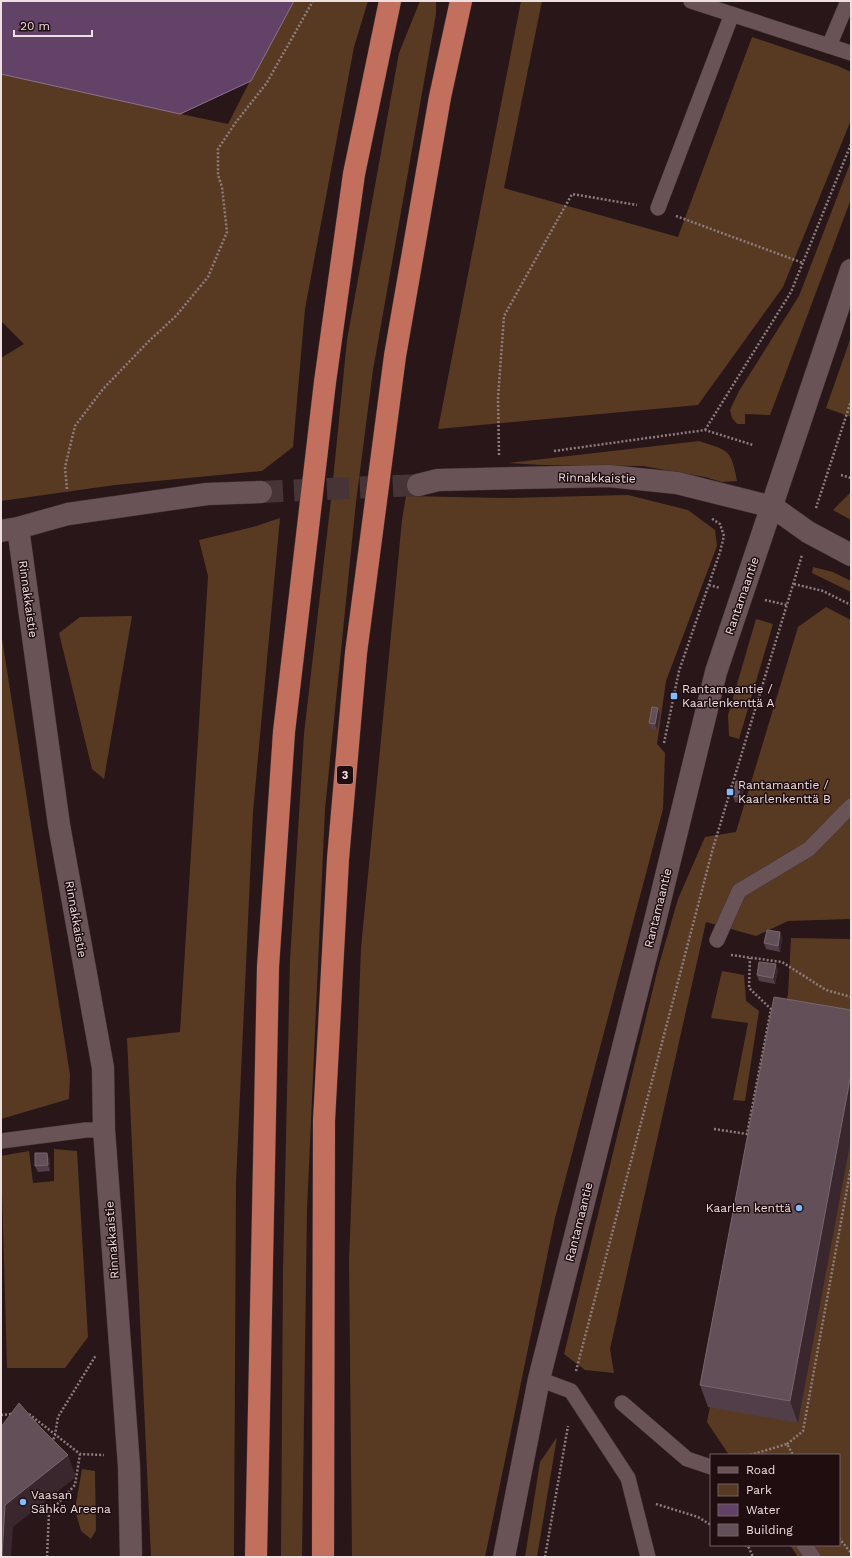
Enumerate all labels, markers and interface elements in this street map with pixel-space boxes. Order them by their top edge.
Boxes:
scale bar [14,12,92,38]
text: 20 m [20,19,50,33]
street label: Rinnakkaistie [558,470,636,486]
street label: Rantamaantie [722,555,762,637]
street label: Rinnakkaistie [16,560,40,639]
place label: Rantamaantie / Kaarlenkenttä A [682,682,774,710]
marker: Rantamaantie / Kaarlenkenttä A [669,691,679,701]
road number: 3 [337,766,353,784]
place label: Rantamaantie / Kaarlenkenttä B [738,778,831,806]
marker: Rantamaantie / Kaarlenkenttä B [725,787,735,797]
street label: Rantamaantie [641,867,675,949]
street label: Rinnakkaistie [62,880,90,959]
street label: Rantamaantie [562,1181,596,1263]
street label: Rinnakkaistie [102,1201,122,1279]
place label: Kaarlen kenttä [706,1201,791,1215]
marker: Kaarlen kenttä [794,1203,804,1213]
legend [710,1454,840,1546]
text: Road [746,1463,775,1477]
text: Park [746,1483,772,1497]
place label: Vaasan Sähkö Areena [31,1488,111,1516]
marker: Vaasan Sähkö Areena [18,1497,28,1507]
text: Water [746,1503,781,1517]
text: Building [746,1523,793,1537]

